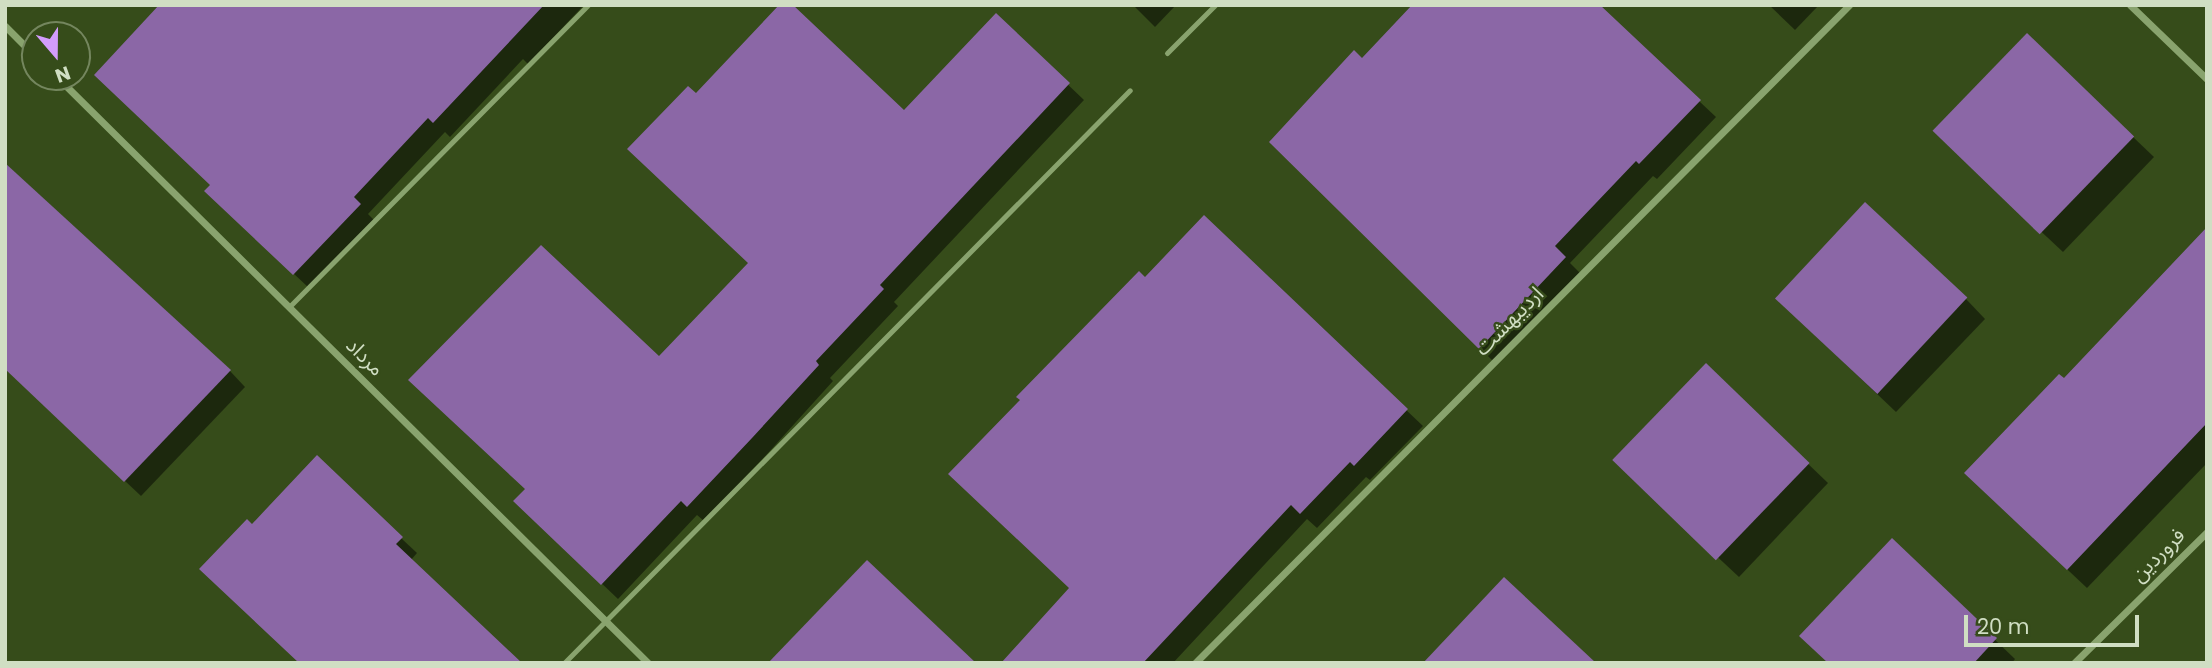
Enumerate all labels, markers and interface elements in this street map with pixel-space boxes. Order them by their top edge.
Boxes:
north arrow [21,21,91,91]
text: N [51,59,74,89]
street label: اردیبهشت [1469,281,1549,361]
street label: مرداد [341,333,389,381]
street label: فروردین [2126,523,2190,587]
scale bar [1967,602,2142,646]
text: 20 m [1977,612,2030,641]

